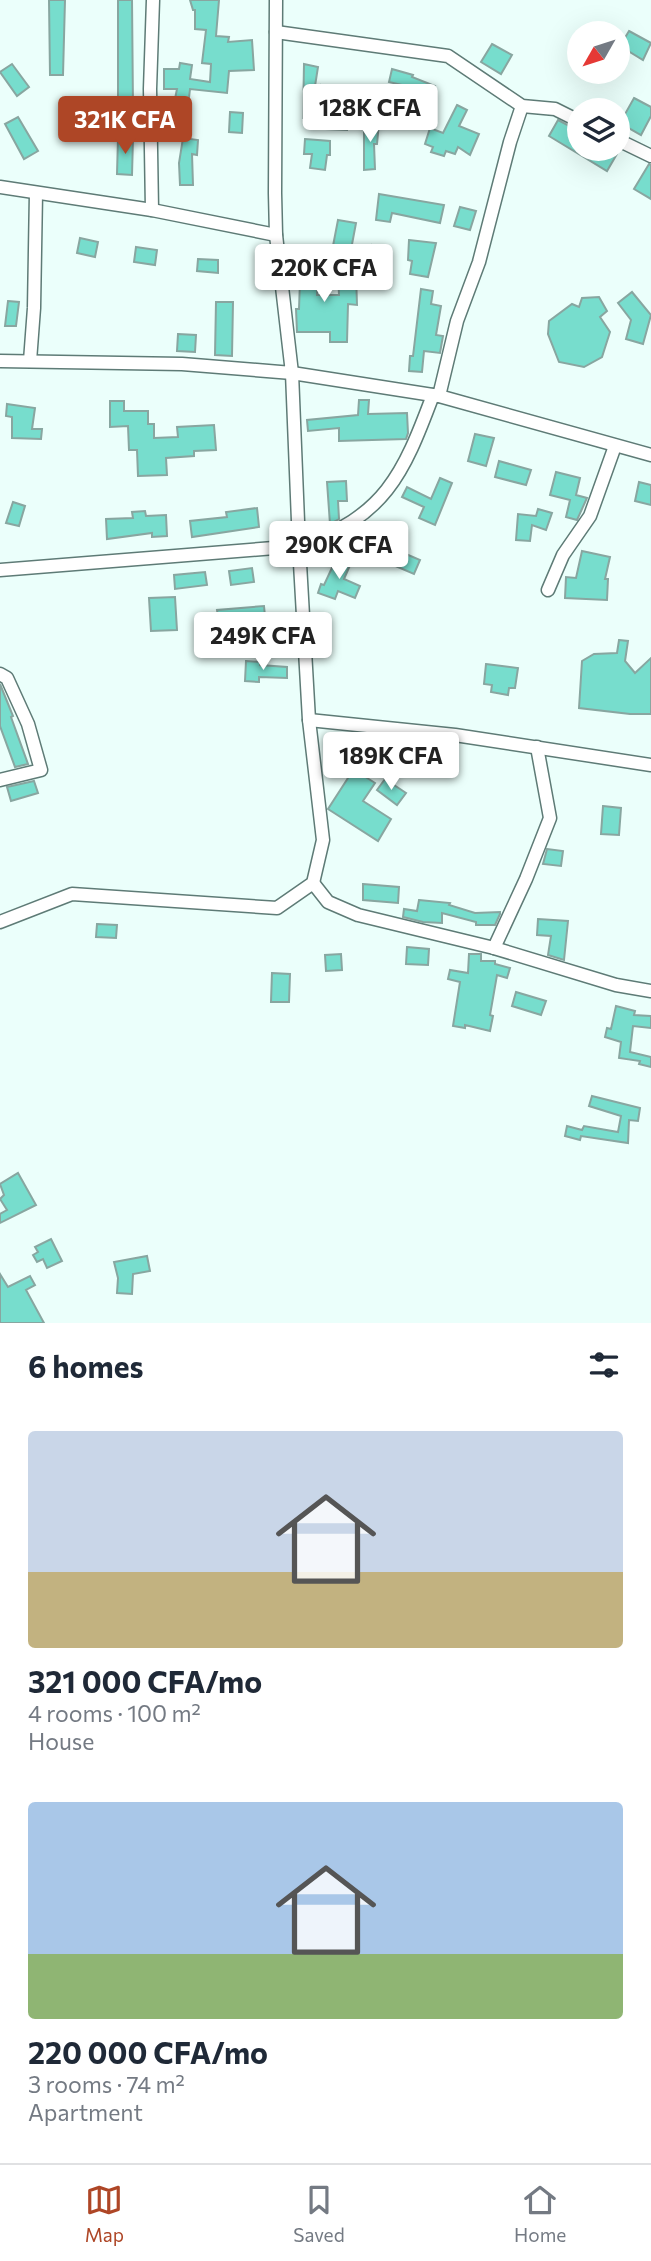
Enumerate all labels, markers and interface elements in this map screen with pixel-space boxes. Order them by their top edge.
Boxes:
north arrow [567,21,630,84]
map controls [567,21,630,161]
pin: 128K CFA [298,85,442,144]
text: 128K CFA [319,93,421,121]
pin: 321K CFA [53,96,197,156]
button: layers [567,98,630,161]
text: 321K CFA [74,105,176,133]
pin: 220K CFA [252,244,396,304]
text: 220K CFA [271,253,377,281]
pin: 290K CFA [267,522,411,581]
text: 290K CFA [285,530,393,558]
pin: 249K CFA [191,612,335,672]
text: 249K CFA [210,621,316,649]
pin: 189K CFA [319,732,463,792]
text: 189K CFA [339,741,443,769]
icon: filters [585,1346,623,1384]
text: 6 homes [28,1347,143,1384]
icon: home [263,1476,389,1602]
text: 321 000 CFA/mo [28,1662,262,1699]
text: 4 rooms · 100 m² [28,1699,201,1727]
text: House [28,1727,94,1755]
icon: home [263,1847,389,1973]
text: 220 000 CFA/mo [28,2033,268,2070]
text: 3 rooms · 74 m² [28,2070,185,2098]
text: Apartment [28,2098,143,2126]
tab: Map [85,2181,124,2246]
tab: Saved [293,2181,345,2246]
tab: Home [514,2181,566,2246]

